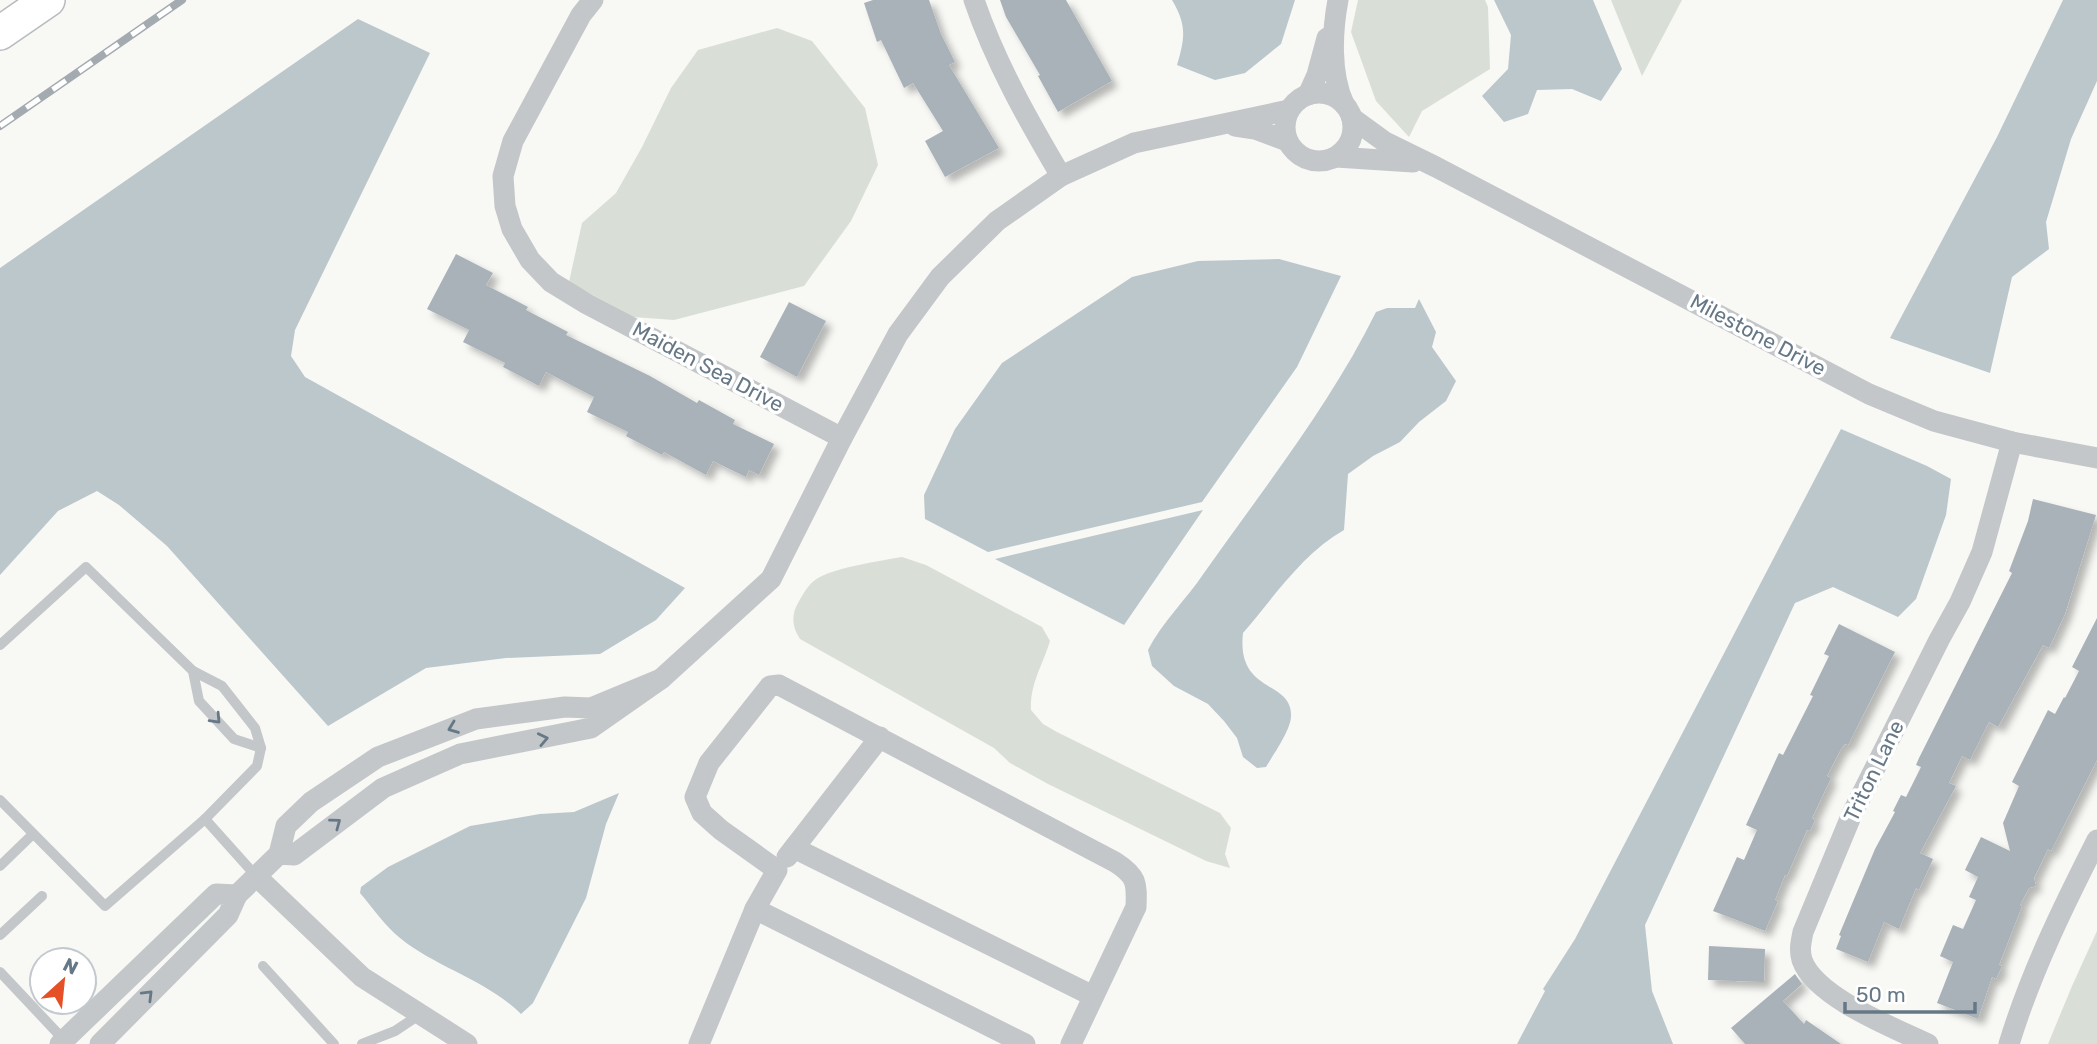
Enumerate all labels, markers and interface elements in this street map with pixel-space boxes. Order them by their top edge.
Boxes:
street label: Milestone Drive [1686,288,1830,381]
street label: Maiden Sea Drive [628,316,788,417]
one-way arrow [208,711,220,724]
street label: Triton Lane [1838,716,1909,825]
one-way arrow [448,720,460,734]
one-way arrow [537,732,549,747]
one-way arrow [328,819,341,831]
north arrow [28,946,98,1016]
text: N [59,953,82,980]
scale bar [1845,970,1974,1014]
text: 50 m [1856,982,1906,1007]
one-way arrow [139,991,152,1004]

